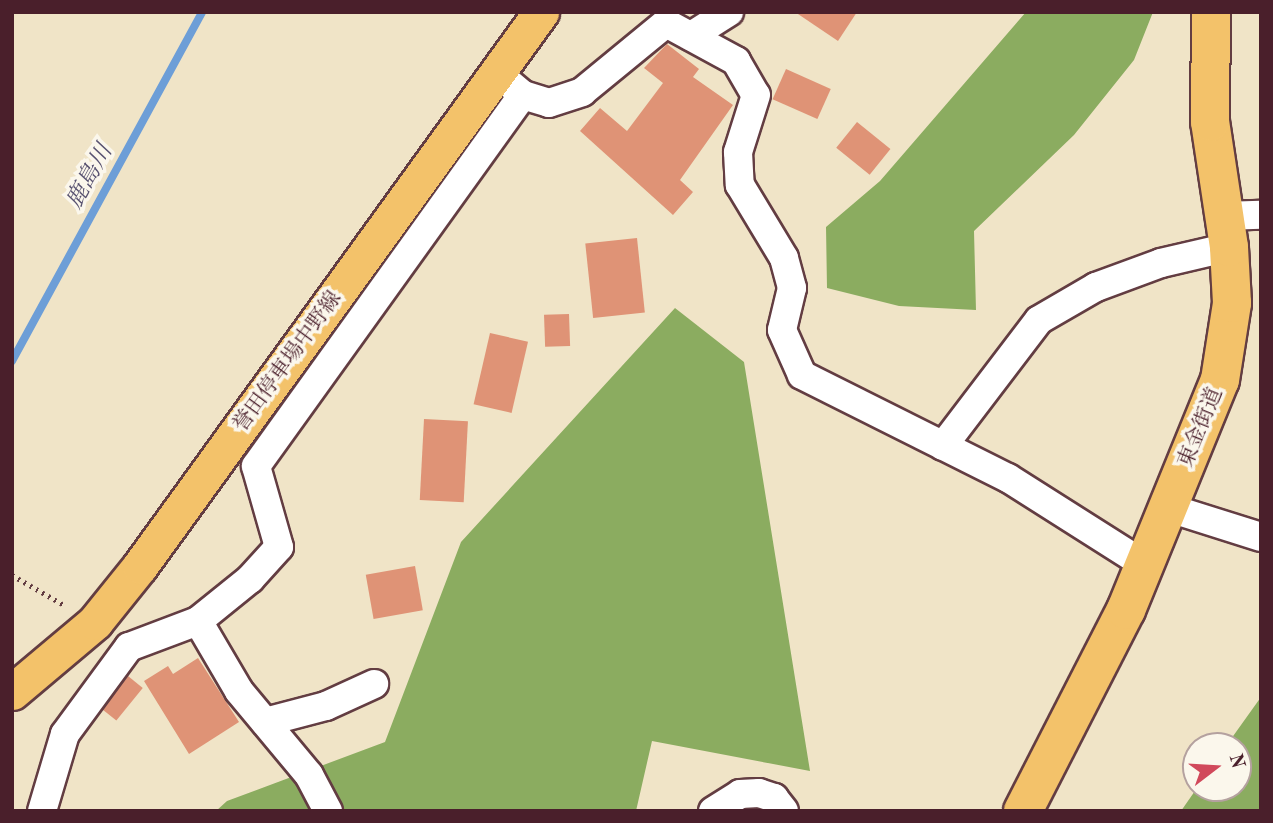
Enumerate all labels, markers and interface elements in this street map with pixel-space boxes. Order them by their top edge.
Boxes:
water label: 鹿島川 [61,140,119,214]
street label: 誉田停車場中野線 [228,287,348,437]
street label: 東金街道 [1174,384,1228,472]
north arrow [1182,732,1252,802]
text: N [1224,752,1247,771]

